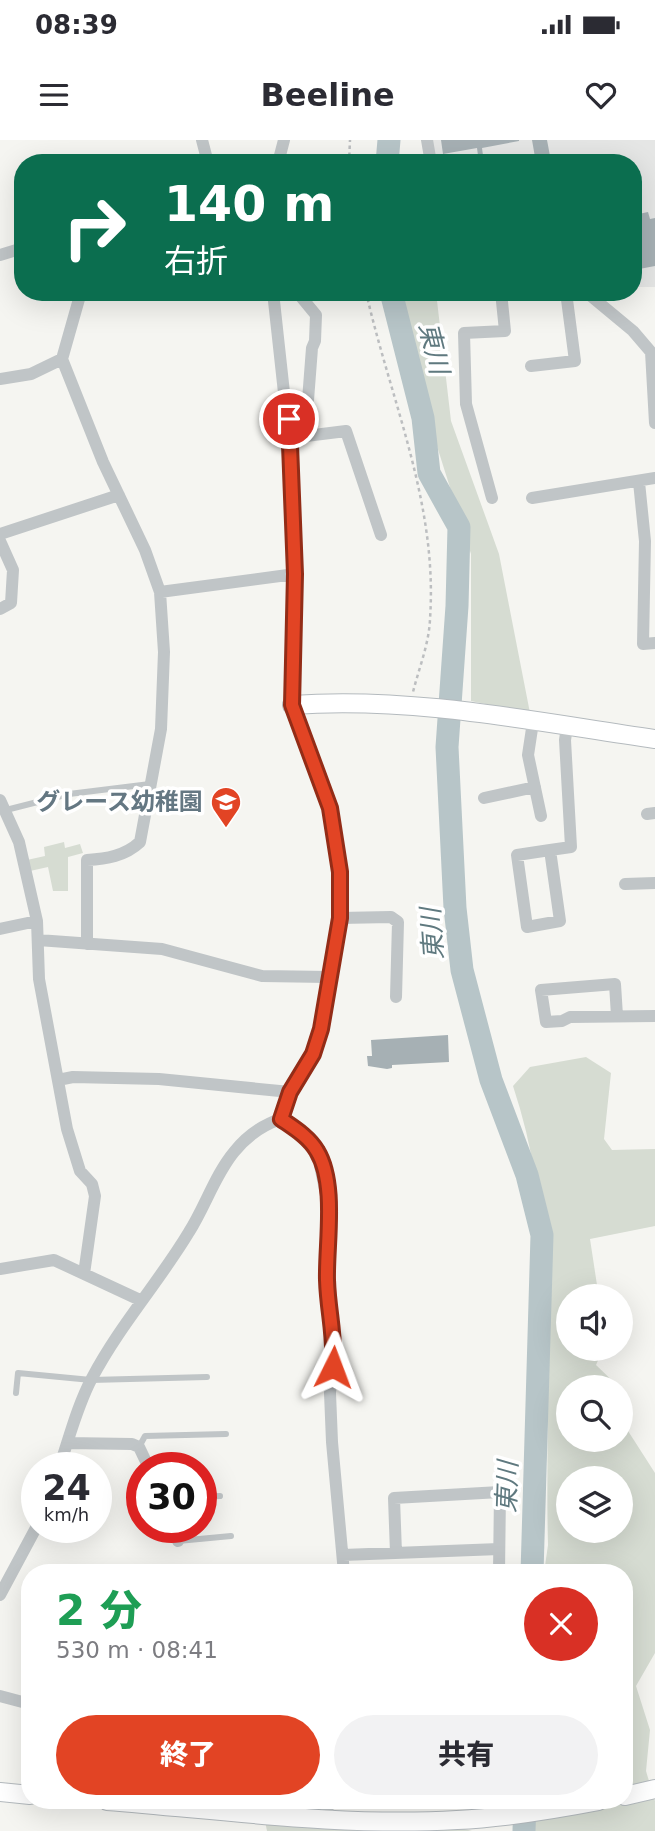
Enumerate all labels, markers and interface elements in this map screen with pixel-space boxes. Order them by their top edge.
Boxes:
text: 08:39 [35,10,118,40]
icon: menu [35,76,73,114]
text: Beeline [260,76,395,114]
icon: heart [582,76,620,114]
text: 140 m [164,176,334,233]
icon: right [49,182,140,273]
text: 右折 [164,242,228,280]
water label: 東川 [413,319,456,380]
pin [259,389,319,449]
icon: arrive [270,400,308,438]
school or university icon: グレース幼稚園 [209,785,243,829]
place label: グレース幼稚園 [36,788,203,816]
water label: 東川 [415,904,449,961]
map controls [556,1284,633,1543]
button: sound [556,1284,633,1361]
position arrow [296,1330,370,1404]
button: search [556,1375,633,1452]
speed limit sign: 30 [126,1452,217,1543]
water label: 東川 [491,1458,523,1514]
button: layers [556,1466,633,1543]
text: 24 [42,1468,91,1508]
text: km/h [44,1504,89,1525]
text: 2 分 [56,1586,142,1635]
button: close [524,1587,598,1661]
text: 530 m · 08:41 [56,1637,218,1663]
button: 終了 [56,1715,320,1795]
button: 共有 [334,1715,598,1795]

